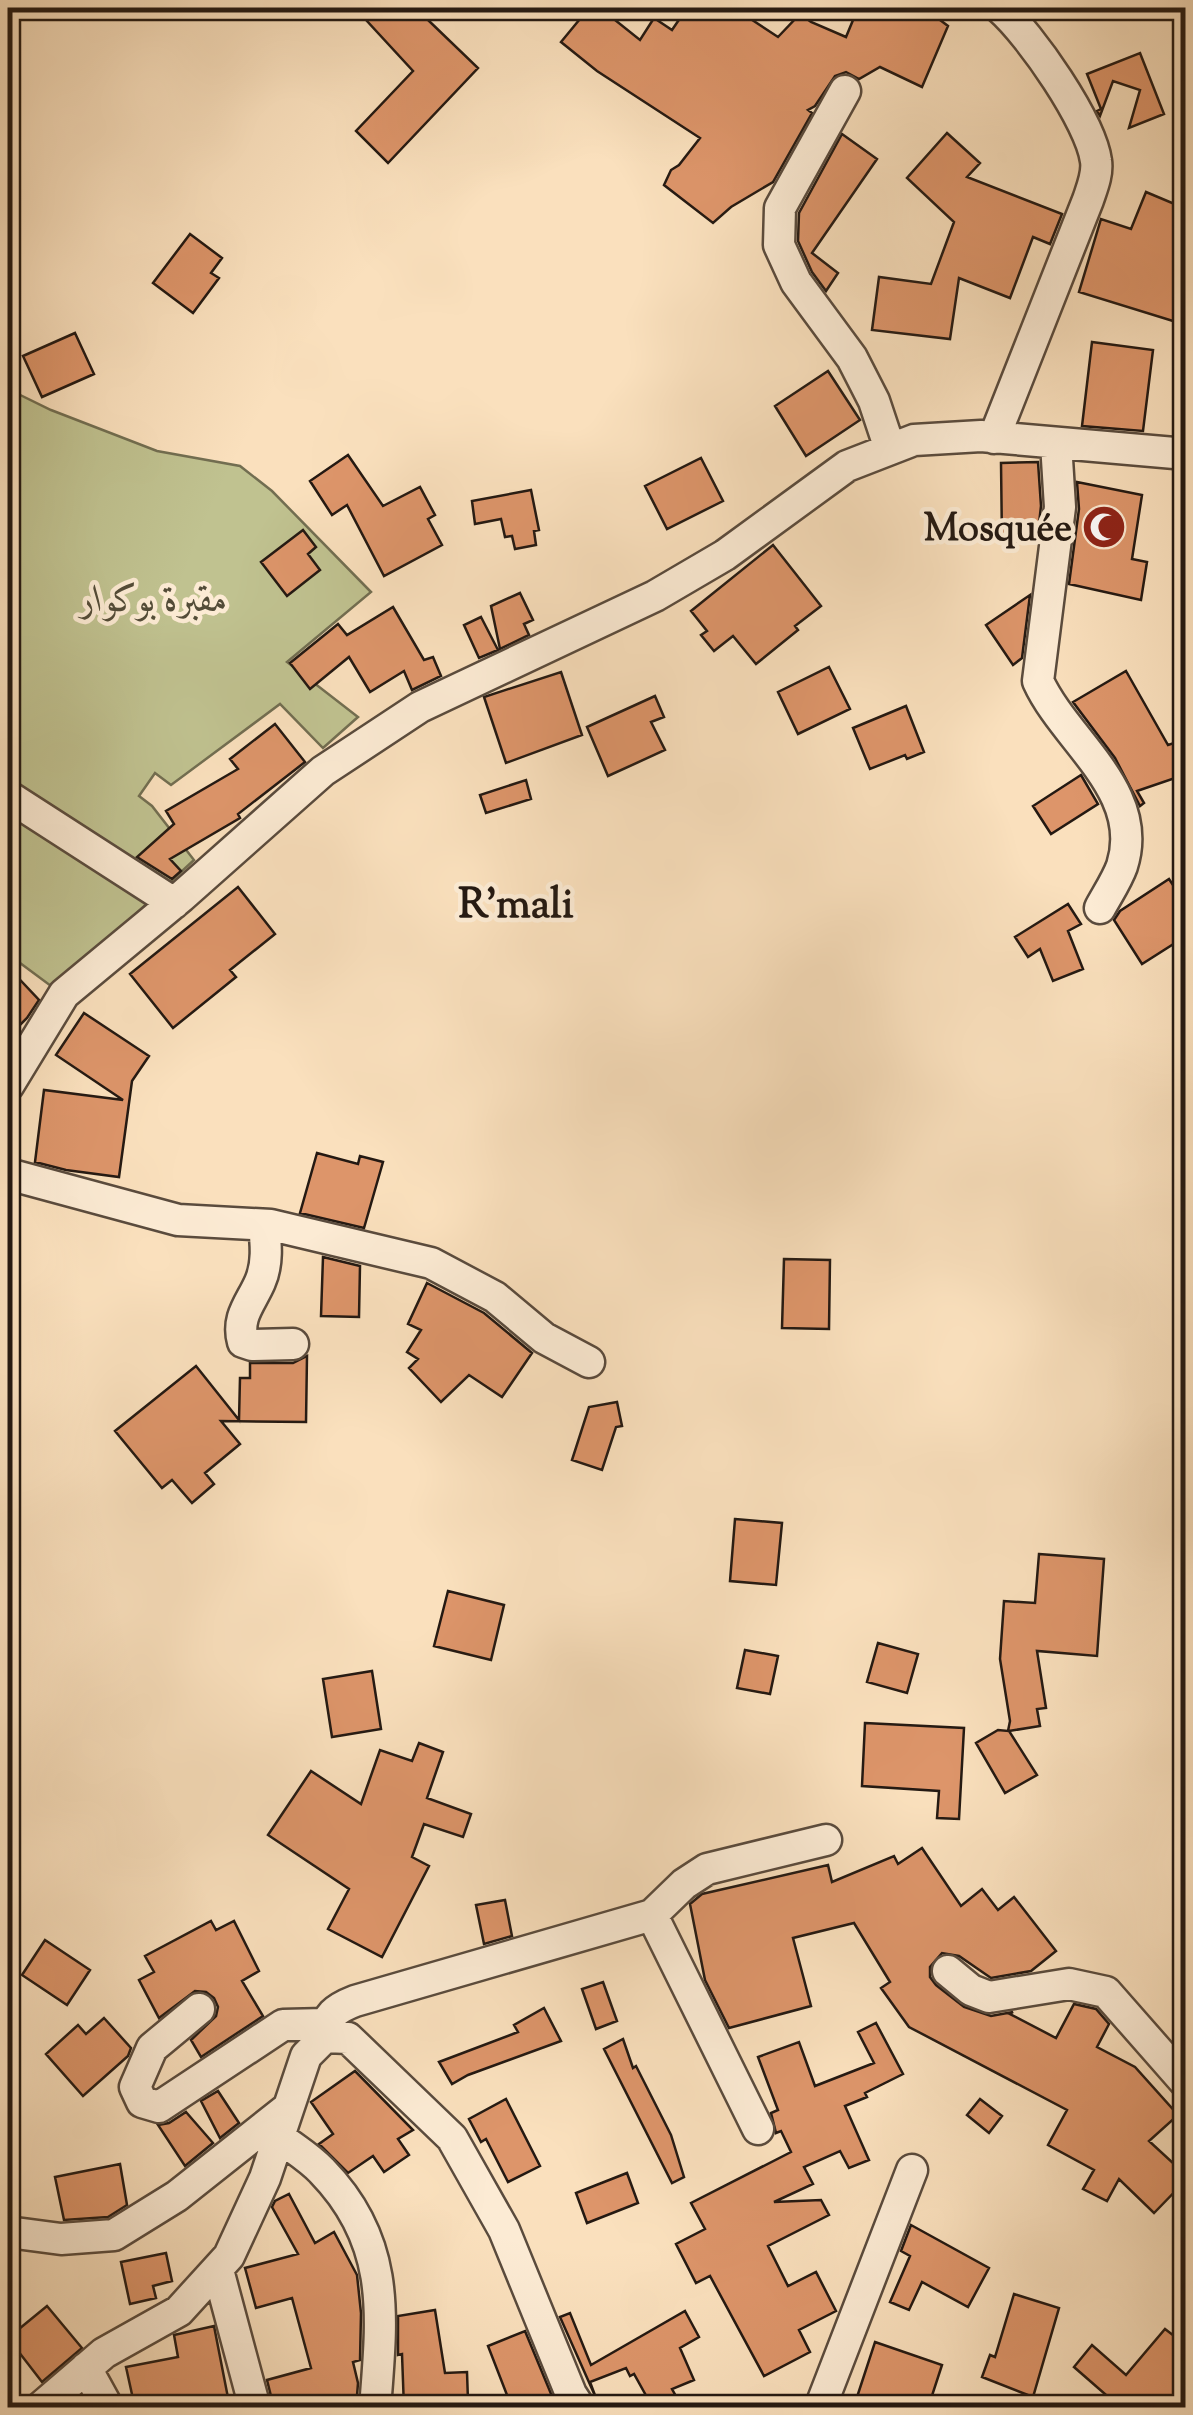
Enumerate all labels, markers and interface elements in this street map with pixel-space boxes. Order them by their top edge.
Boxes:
place label: Mosquée [924,504,1072,558]
mosque icon: Mosquée [1081,504,1127,550]
park label: مقبرة بوكوار [77,575,228,629]
district label: R'mali [458,877,574,937]

